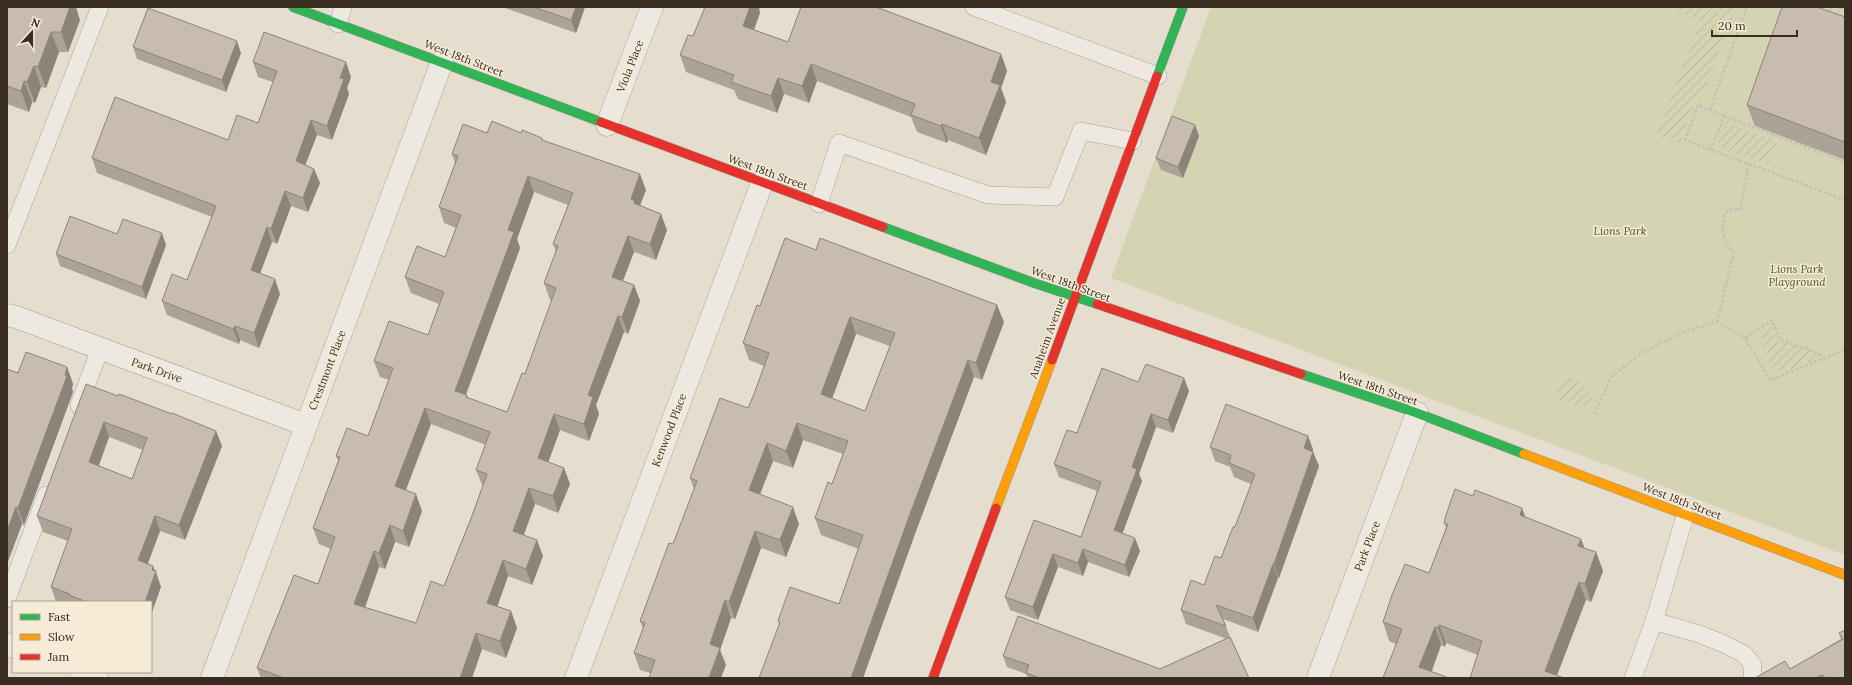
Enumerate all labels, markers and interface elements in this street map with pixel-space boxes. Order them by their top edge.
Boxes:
north arrow [12,12,52,52]
scale bar [1712,12,1797,38]
text: N [29,15,43,31]
text: 20 m [1718,18,1746,33]
street label: West 18th Street [422,36,506,80]
street label: Viola Place [613,38,646,95]
street label: West 18th Street [726,151,810,193]
park label: Lions Park [1594,224,1647,238]
park label: Lions Park Playground [1768,262,1826,289]
street label: West 18th Street [1029,263,1113,305]
street label: Anaheim Avenue [1026,296,1068,381]
street label: Crestmont Place [305,328,349,412]
street label: Park Drive [130,354,184,386]
street label: West 18th Street [1336,368,1421,409]
street label: Kenwood Place [649,391,689,469]
street label: West 18th Street [1640,479,1724,523]
street label: Park Place [1351,519,1383,573]
legend [12,601,152,673]
text: Fast [48,609,71,624]
text: Slow [48,629,75,644]
text: Jam [47,649,69,664]

